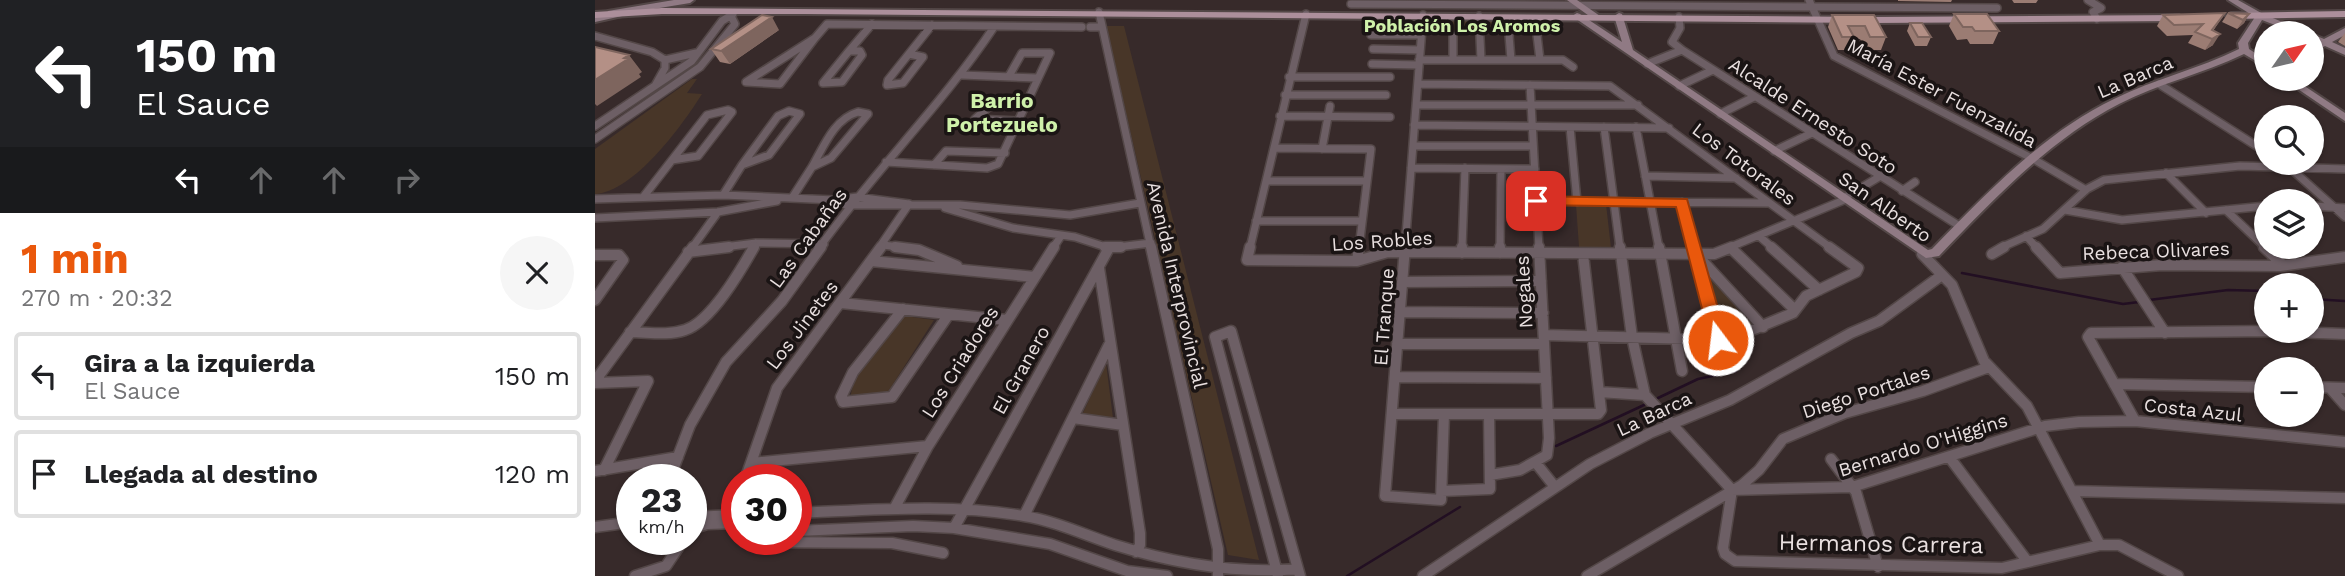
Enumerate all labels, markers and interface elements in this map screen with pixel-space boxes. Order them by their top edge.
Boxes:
district label: Población Los Aromos [1364,15,1561,36]
north arrow [2254,21,2324,91]
map controls [2254,21,2324,427]
text: 150 m [136,26,277,84]
icon: left [21,28,112,119]
street label: María Ester Fuenzalida [1843,33,2041,153]
street label: La Barca [2094,51,2177,103]
street label: Alcalde Ernesto Soto [1724,53,1902,179]
text: El Sauce [136,85,270,123]
district label: Barrio Portezuelo [946,88,1058,137]
button: search [2254,105,2324,175]
street label: Los Totorales [1688,118,1800,210]
icon: left [169,161,207,199]
icon: ahead [242,161,280,199]
icon: ahead [315,161,353,199]
icon: right [388,161,426,199]
street label: San Alberto [1834,167,1936,247]
pin [1506,171,1566,231]
street label: Avenida Interprovincial [1142,179,1212,391]
icon: arrive [1517,182,1555,220]
street label: Las Cabañas [764,184,852,292]
button: layers [2254,189,2324,259]
street label: Los Robles [1331,226,1433,256]
text: 1 min [21,234,129,283]
button: close [500,236,574,310]
street label: Rebeca Olivares [2082,237,2230,265]
street label: Nogales [1511,255,1537,329]
street label: El Tranque [1369,267,1399,367]
button: + [2254,273,2324,343]
street label: Los Jinetes [761,276,843,374]
text: 270 m · 20:32 [21,285,173,312]
street label: Los Criadores [917,302,1003,422]
position arrow [1681,303,1755,377]
street label: El Granero [987,322,1055,418]
text: Gira a la izquierda [84,348,315,378]
icon: left [25,357,63,395]
button: − [2254,357,2324,427]
street label: Diego Portales [1799,360,1933,424]
text: 150 m [495,361,570,391]
text: El Sauce [84,378,181,405]
street label: La Barca [1613,387,1695,441]
street label: Costa Azul [2143,393,2243,427]
street label: Bernardo O'Higgins [1836,408,2010,482]
icon: arrive [25,455,63,493]
text: Llegada al destino [84,459,318,489]
text: 120 m [495,459,570,489]
speed limit sign: 30 [721,464,812,555]
text: 23 [641,479,682,521]
text: km/h [638,516,685,537]
street label: Hermanos Carrera [1778,529,1984,559]

